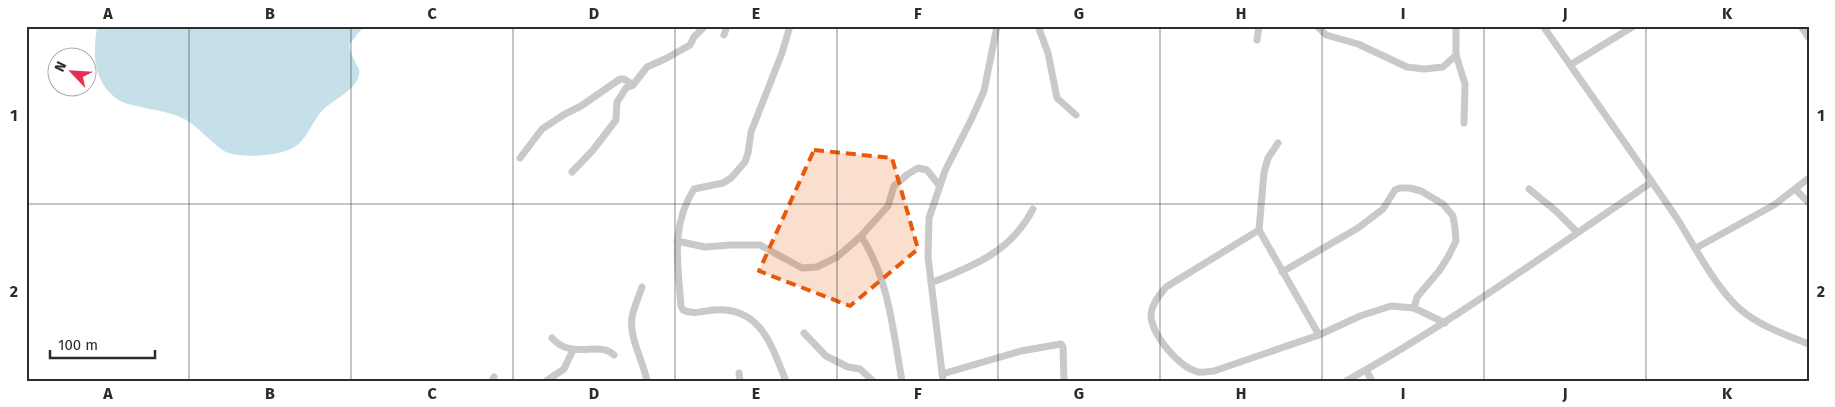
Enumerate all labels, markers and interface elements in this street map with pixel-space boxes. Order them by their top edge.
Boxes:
text: A [102,4,113,23]
text: B [265,4,275,23]
text: C [427,4,437,23]
text: D [589,4,599,23]
text: E [752,4,760,23]
text: F [914,4,922,23]
text: G [1074,4,1084,23]
text: H [1236,4,1246,23]
text: I [1401,4,1405,23]
text: J [1561,4,1568,23]
text: K [1722,4,1733,23]
north arrow [48,48,98,98]
text: N [51,59,70,75]
text: 1 [10,106,18,125]
text: 1 [1817,106,1825,125]
text: 2 [10,282,18,301]
text: 2 [1817,282,1825,301]
scale bar [50,327,155,359]
text: 100 m [58,336,98,354]
text: A [102,384,113,403]
text: B [265,384,275,403]
text: C [427,384,437,403]
text: D [589,384,599,403]
text: E [752,384,760,403]
text: F [914,384,922,403]
text: G [1074,384,1084,403]
text: H [1236,384,1246,403]
text: I [1401,384,1405,403]
text: J [1561,384,1568,403]
text: K [1722,384,1733,403]

